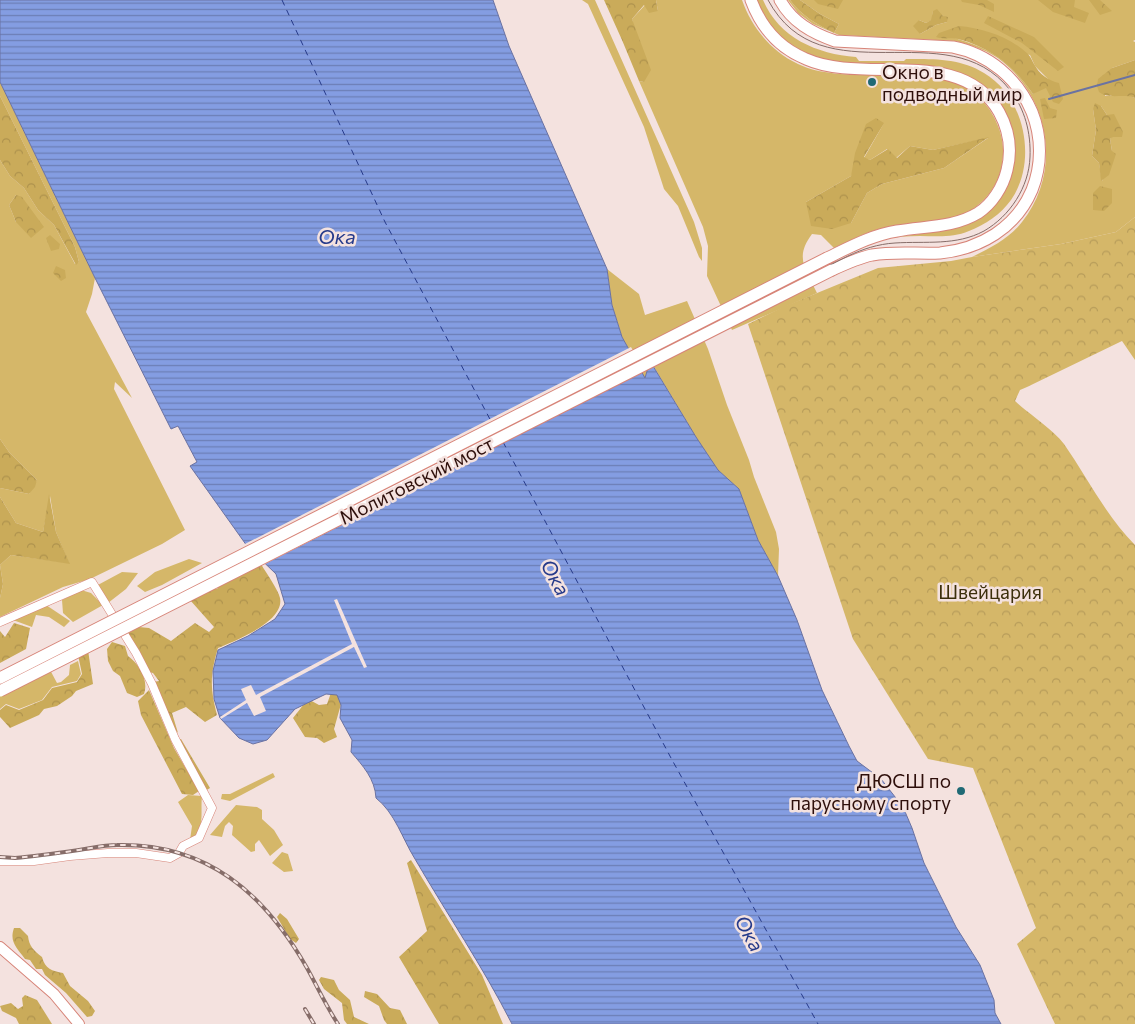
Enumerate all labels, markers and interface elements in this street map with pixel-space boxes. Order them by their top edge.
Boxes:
place label: Окно в подводный мир [882,60,1022,105]
marker: Окно в подводный мир [866,76,878,88]
water label: Ока [318,224,356,248]
street label: Молитовский мост [335,431,497,529]
water label: Ока [536,555,576,599]
park label: Швейцария [938,580,1042,603]
place label: ДЮСШ по парусному спорту [790,769,951,814]
marker: ДЮСШ по парусному спорту [955,785,967,797]
water label: Ока [730,911,770,955]

